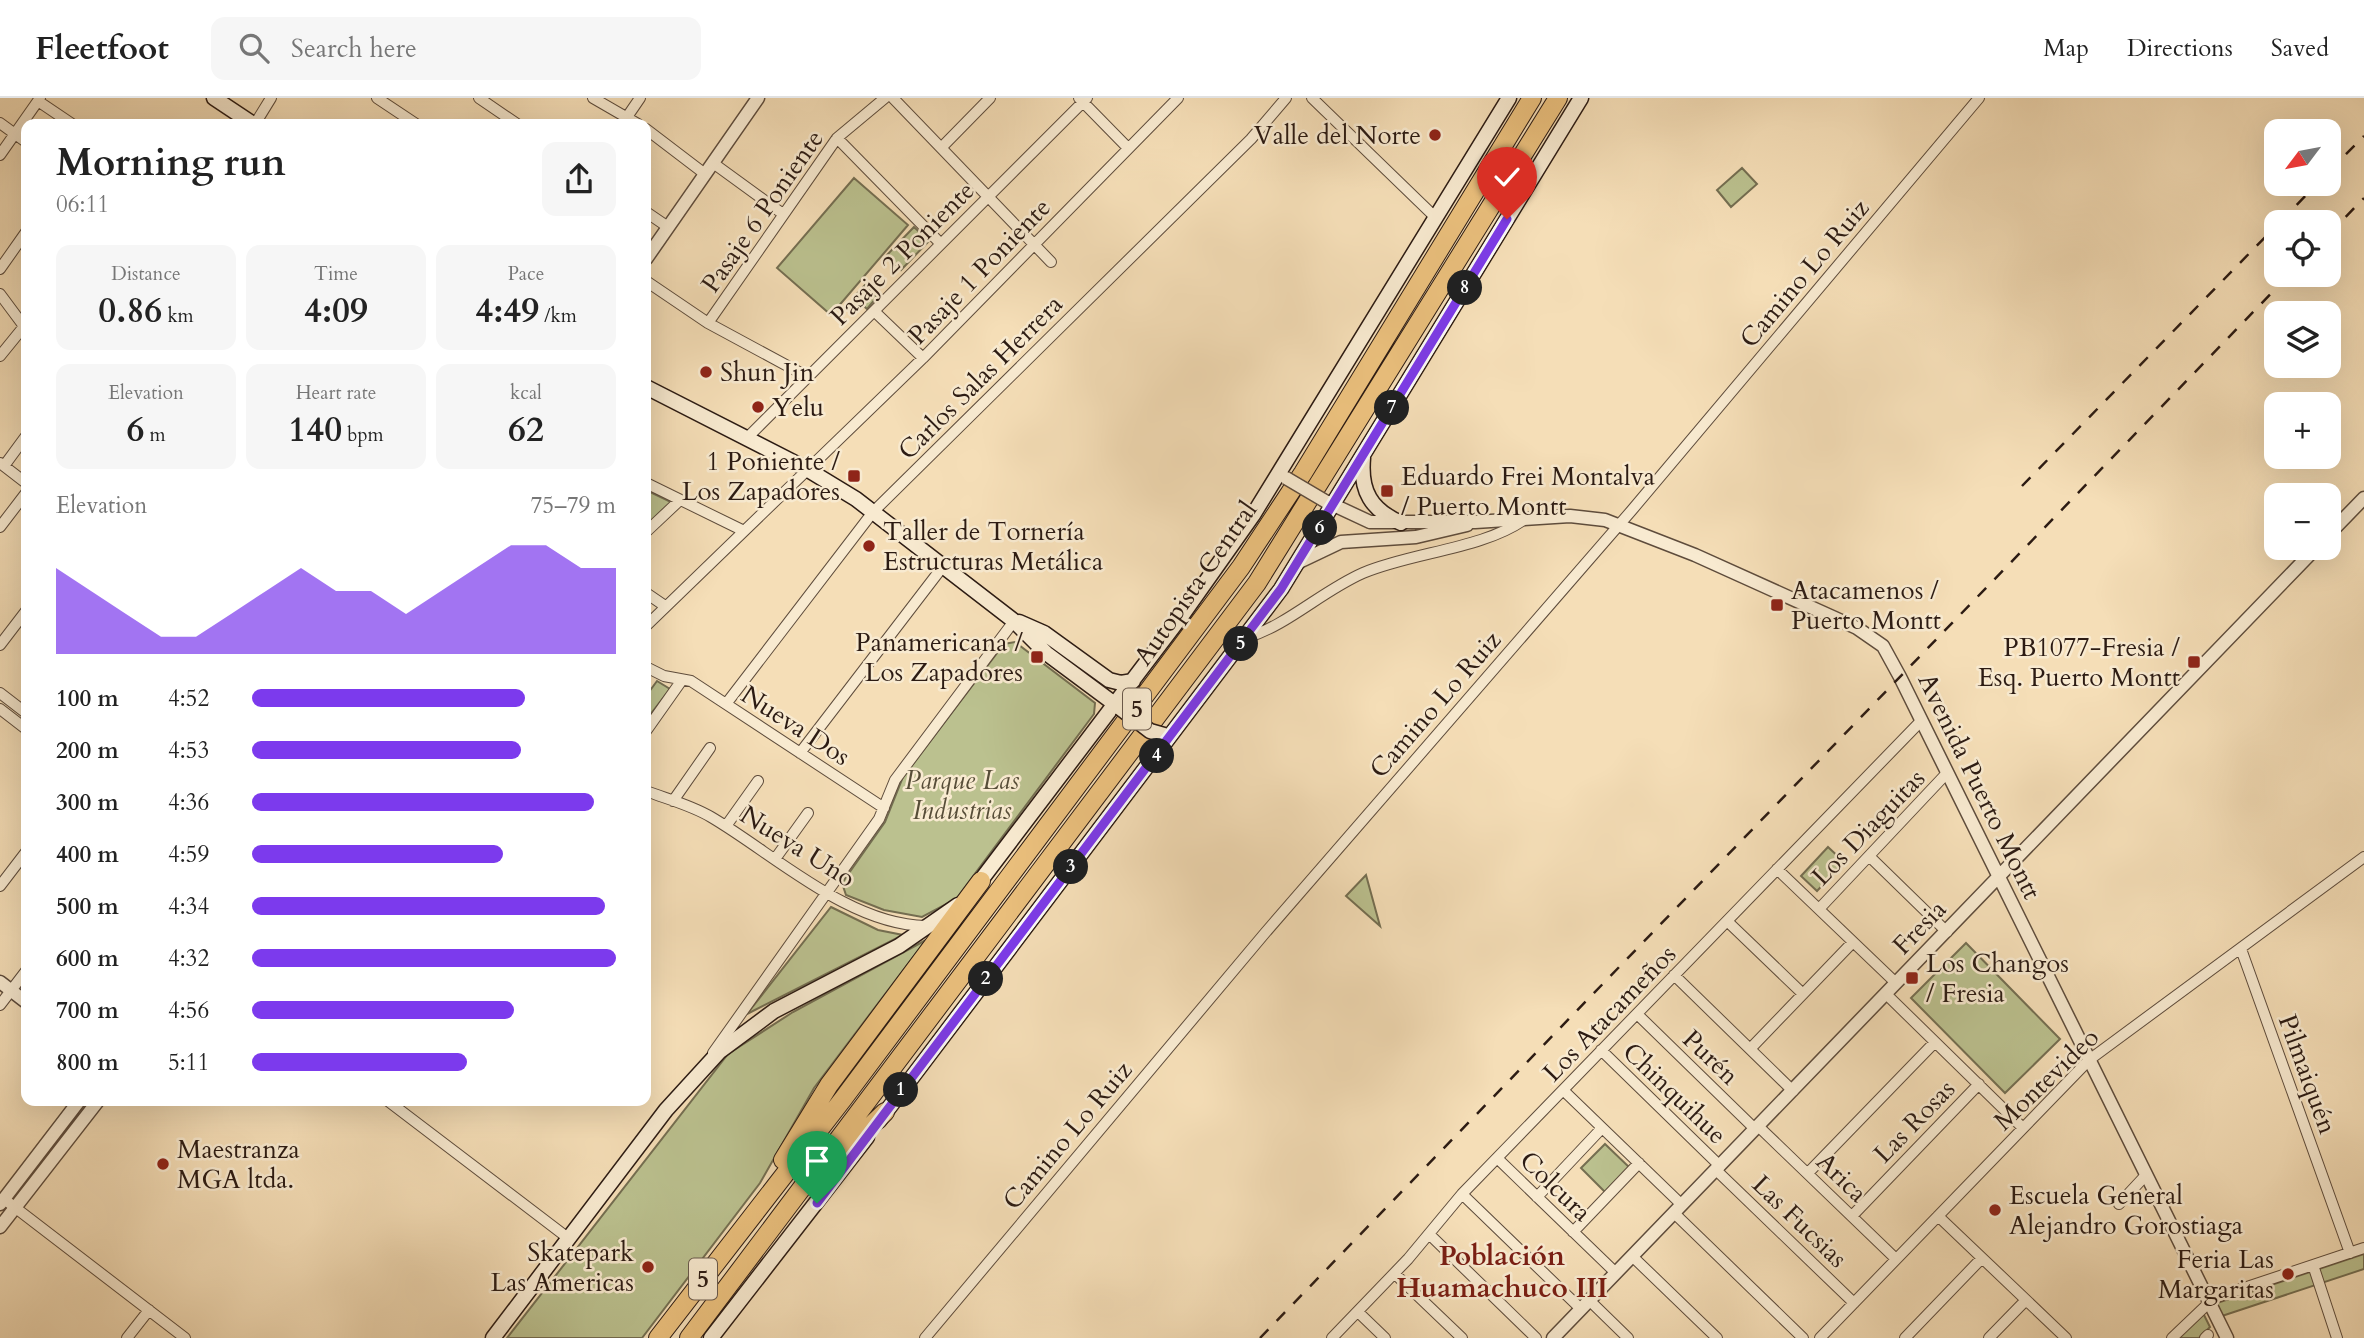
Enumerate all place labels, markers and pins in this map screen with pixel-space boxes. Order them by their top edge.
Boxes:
place label: Valle del Norte [1254,118,1421,153]
marker: Valle del Norte [1427,127,1443,143]
pin [1477,147,1537,219]
pin: 8 [1448,270,1482,306]
place label: Shun Jin [720,355,814,390]
marker: Shun Jin [698,364,714,380]
place label: Yelu [772,390,824,425]
pin: 7 [1374,390,1410,426]
marker: Yelu [750,399,766,415]
place label: 1 Poniente / Los Zapadores [682,444,841,509]
place label: Eduardo Frei Montalva / Puerto Montt [1401,459,1655,524]
marker: 1 Poniente / Los Zapadores [846,468,862,484]
marker: Eduardo Frei Montalva / Puerto Montt [1379,483,1395,499]
pin: 6 [1302,510,1338,546]
place label: Taller de Tornería Estructuras Metálica [883,514,1103,579]
marker: Taller de Tornería Estructuras Metálica [861,538,877,554]
place label: Atacamenos / Puerto Montt [1791,573,1941,638]
marker: Atacamenos / Puerto Montt [1769,597,1785,613]
place label: Panamericana / Los Zapadores [855,625,1024,690]
pin: 5 [1224,626,1258,662]
place label: PB1077-Fresia / Esq. Puerto Montt [1978,630,2181,695]
marker: Panamericana / Los Zapadores [1029,649,1045,665]
marker: PB1077-Fresia / Esq. Puerto Montt [2186,654,2202,670]
pin: 4 [1140,738,1174,774]
pin: 3 [1054,850,1088,884]
place label: Los Changos / Fresia [1926,946,2069,1011]
pin: 2 [968,962,1004,996]
marker: Los Changos / Fresia [1904,970,1920,986]
pin: 1 [884,1072,918,1108]
pin [787,1131,847,1203]
place label: Maestranza MGA ltda. [177,1132,300,1197]
marker: Maestranza MGA ltda. [155,1156,171,1172]
place label: Escuela General Alejandro Gorostiaga [2009,1178,2243,1243]
marker: Escuela General Alejandro Gorostiaga [1987,1202,2003,1218]
place label: Skatepark Las Americas [490,1235,634,1300]
place label: Feria Las Margaritas [2158,1242,2274,1307]
marker: Skatepark Las Americas [640,1259,656,1275]
marker: Feria Las Margaritas [2280,1266,2296,1282]

